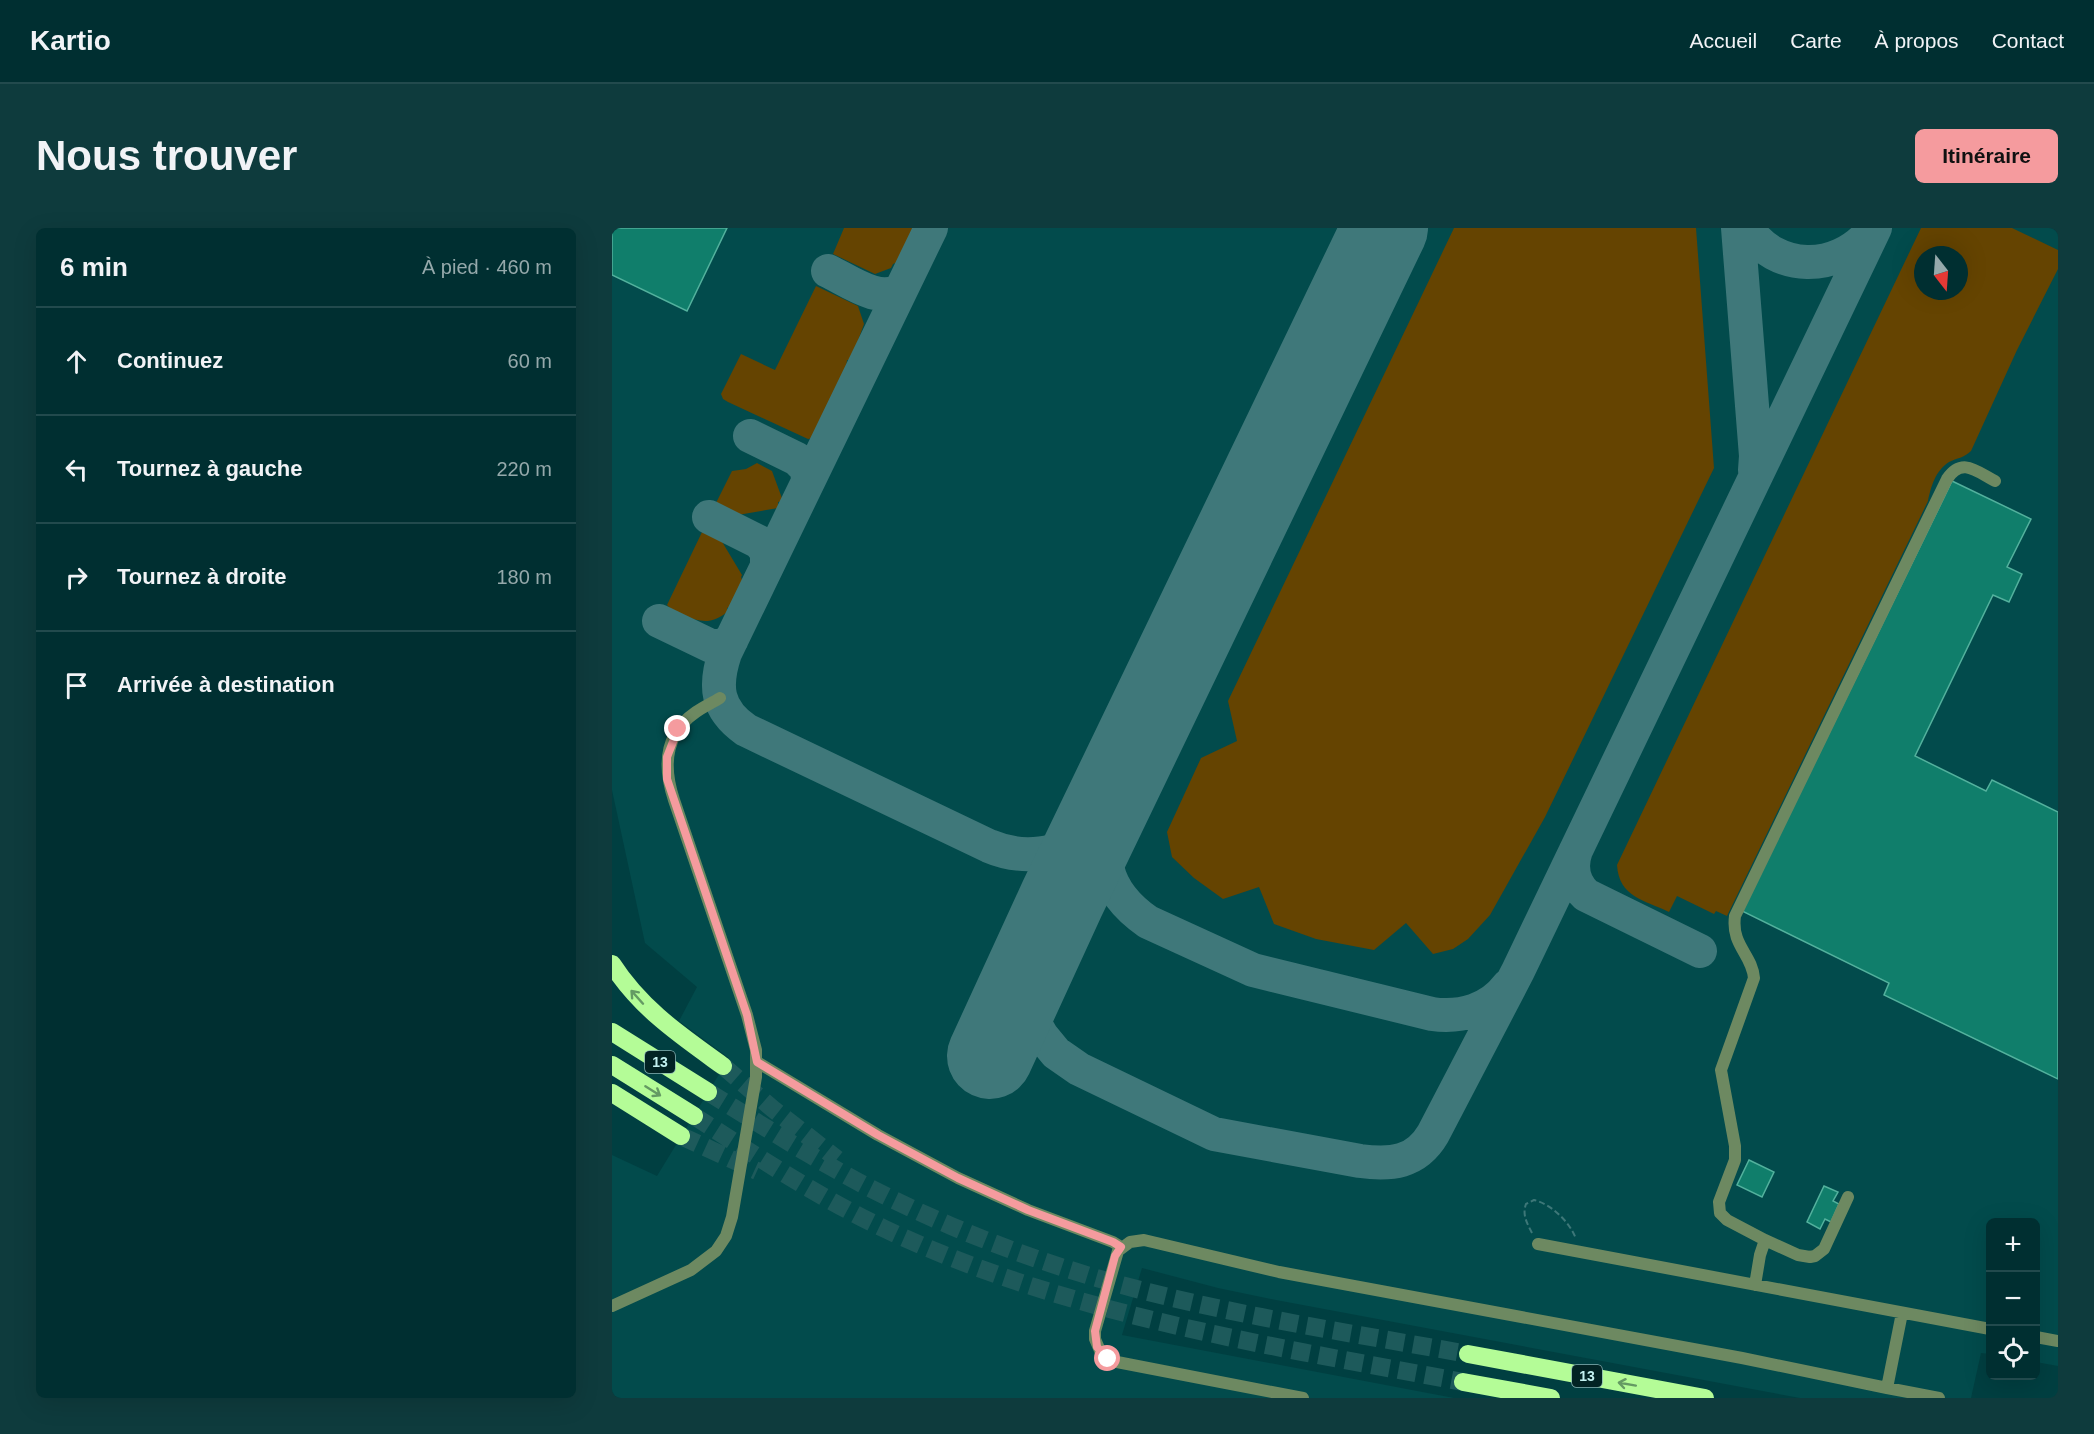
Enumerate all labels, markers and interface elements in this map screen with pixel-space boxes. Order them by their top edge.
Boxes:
text: Kartio [30,25,111,56]
text: Accueil [1690,29,1757,52]
text: Carte [1790,29,1842,52]
text: À propos [1875,29,1959,52]
text: Contact [1992,29,2064,52]
button: Itinéraire [1915,129,2058,183]
text: Nous trouver [36,132,297,179]
north arrow [1914,246,1968,300]
text: 6 min [60,252,128,282]
text: À pied · 460 m [422,256,552,278]
icon: ahead [60,345,93,378]
text: Continuez [117,348,223,373]
text: 60 m [508,350,552,372]
icon: left [60,453,93,486]
text: Tournez à gauche [117,456,302,481]
text: 220 m [496,458,552,480]
icon: right [60,561,93,594]
text: Tournez à droite [117,564,287,589]
text: 180 m [496,566,552,588]
icon: arrive [60,669,93,702]
text: Arrivée à destination [117,672,335,697]
route end [664,715,690,741]
one-way arrow [630,990,644,1005]
road number: 13 [645,1051,675,1073]
one-way arrow [644,1085,661,1097]
map controls [1986,1218,2040,1380]
button: + [1986,1218,2040,1272]
button: − [1986,1272,2040,1326]
button: locate [1986,1326,2040,1380]
route start [1094,1345,1120,1371]
road number: 13 [1572,1365,1602,1387]
one-way arrow [1618,1378,1637,1389]

